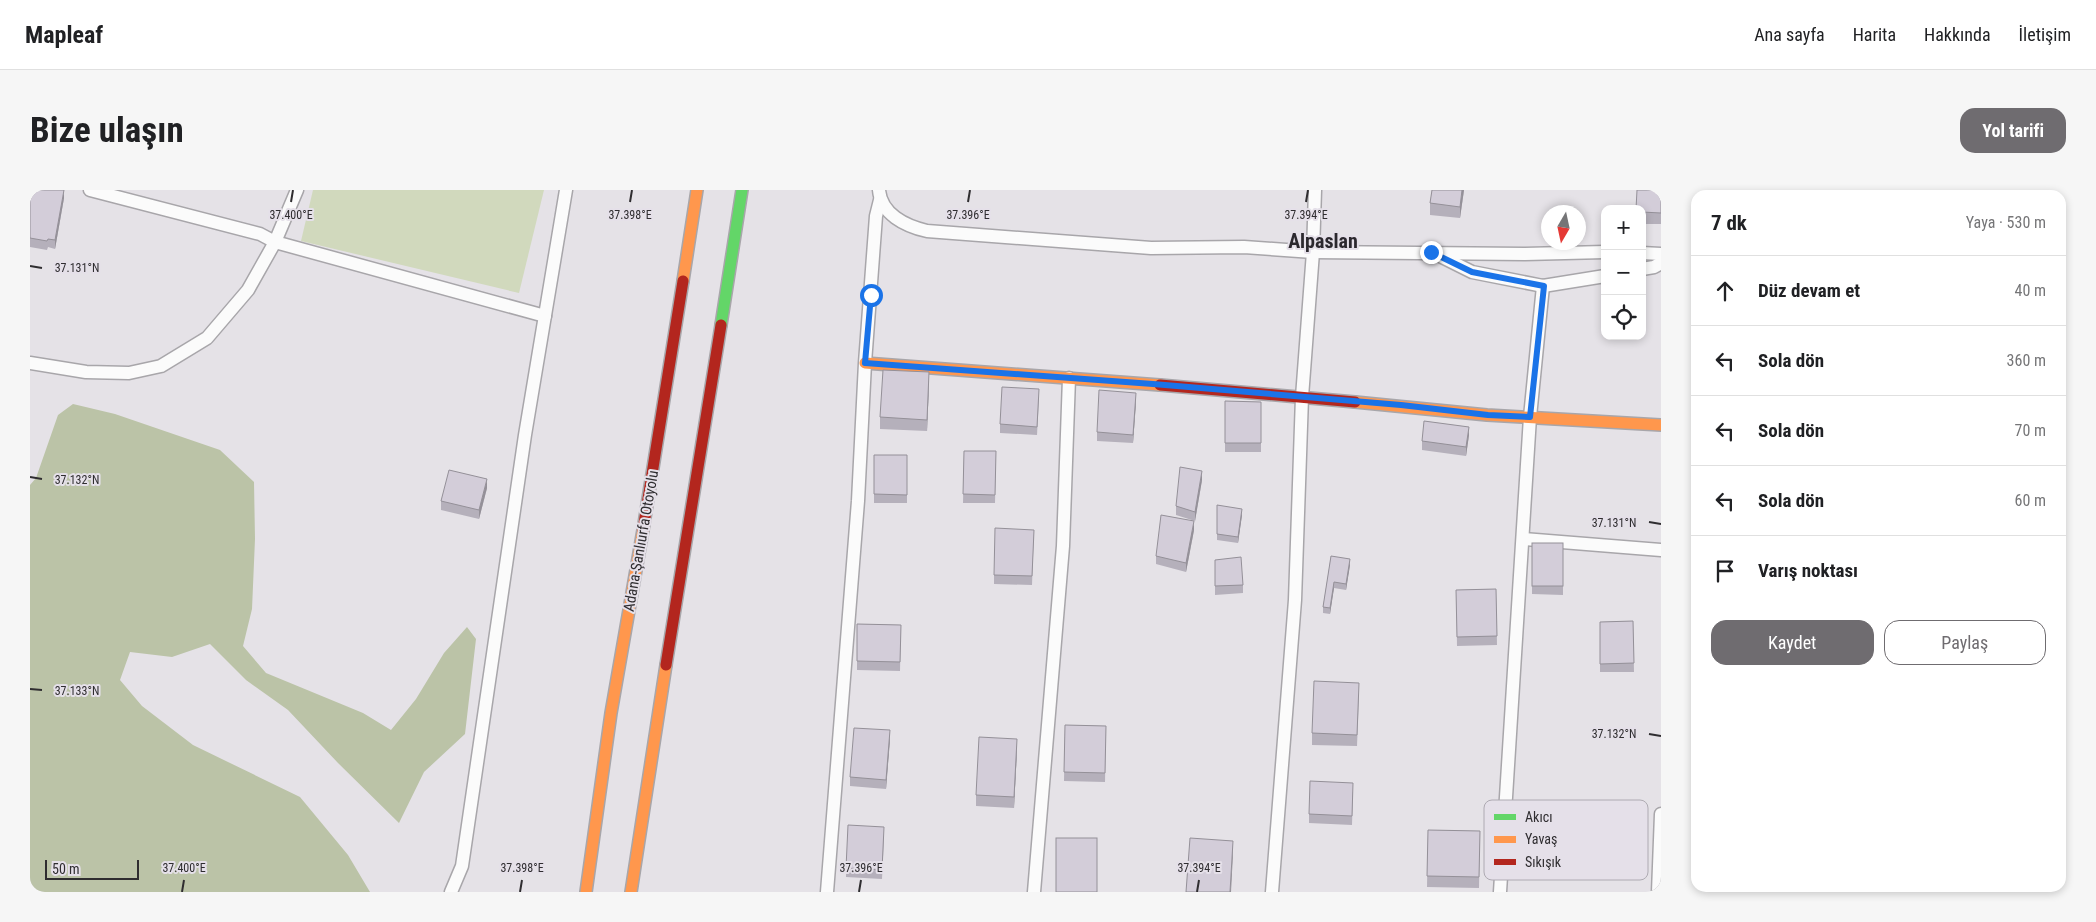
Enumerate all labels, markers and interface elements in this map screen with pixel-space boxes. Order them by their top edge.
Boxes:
text: Mapleaf [25,21,103,49]
text: Ana sayfa [1754,24,1825,45]
text: Harita [1853,24,1896,45]
text: Hakkında [1924,24,1991,45]
text: İletişim [2019,24,2071,45]
button: Yol tarifi [1960,108,2066,153]
text: Bize ulaşın [30,110,184,151]
north arrow [1541,205,1586,250]
map controls [1601,205,1646,340]
button: + [1601,205,1646,250]
text: 37.400°E [269,208,313,222]
text: 37.398°E [608,208,652,222]
text: 37.396°E [946,208,990,222]
text: 37.394°E [1284,208,1328,222]
text: 7 dk [1711,211,1747,235]
text: Yaya · 530 m [1966,213,2046,232]
district label: Alpaslan [1288,229,1358,253]
route end [1420,241,1443,264]
button: − [1601,250,1646,295]
text: 37.131°N [55,261,99,275]
icon: ahead [1711,277,1739,305]
text: Düz devam et [1758,279,1860,302]
text: 40 m [2014,281,2046,300]
route start [860,284,883,307]
button: locate [1601,295,1646,340]
icon: left [1711,347,1739,375]
text: Sola dön [1758,349,1824,372]
text: 360 m [2007,351,2046,370]
icon: left [1711,417,1739,445]
text: Sola dön [1758,419,1824,442]
text: 70 m [2014,421,2046,440]
street label: Adana-Şanlıurfa Otoyolu [620,469,662,613]
text: 37.132°N [55,473,99,487]
icon: left [1711,487,1739,515]
text: Sola dön [1758,489,1824,512]
text: 60 m [2014,491,2046,510]
text: 37.131°N [1592,516,1636,530]
icon: arrive [1711,557,1739,585]
text: Varış noktası [1758,559,1858,582]
button: Kaydet [1711,620,1874,665]
button: Paylaş [1884,620,2046,665]
text: 37.133°N [55,684,99,698]
text: 37.132°N [1592,727,1636,741]
legend [1484,800,1648,880]
text: Akıcı [1525,809,1552,825]
text: Yavaş [1525,831,1557,847]
text: Sıkışık [1525,854,1562,870]
scale bar [45,857,139,880]
text: 50 m [52,861,80,877]
text: 37.400°E [162,861,206,875]
text: 37.398°E [500,861,544,875]
text: 37.396°E [839,861,883,875]
text: 37.394°E [1177,861,1221,875]

